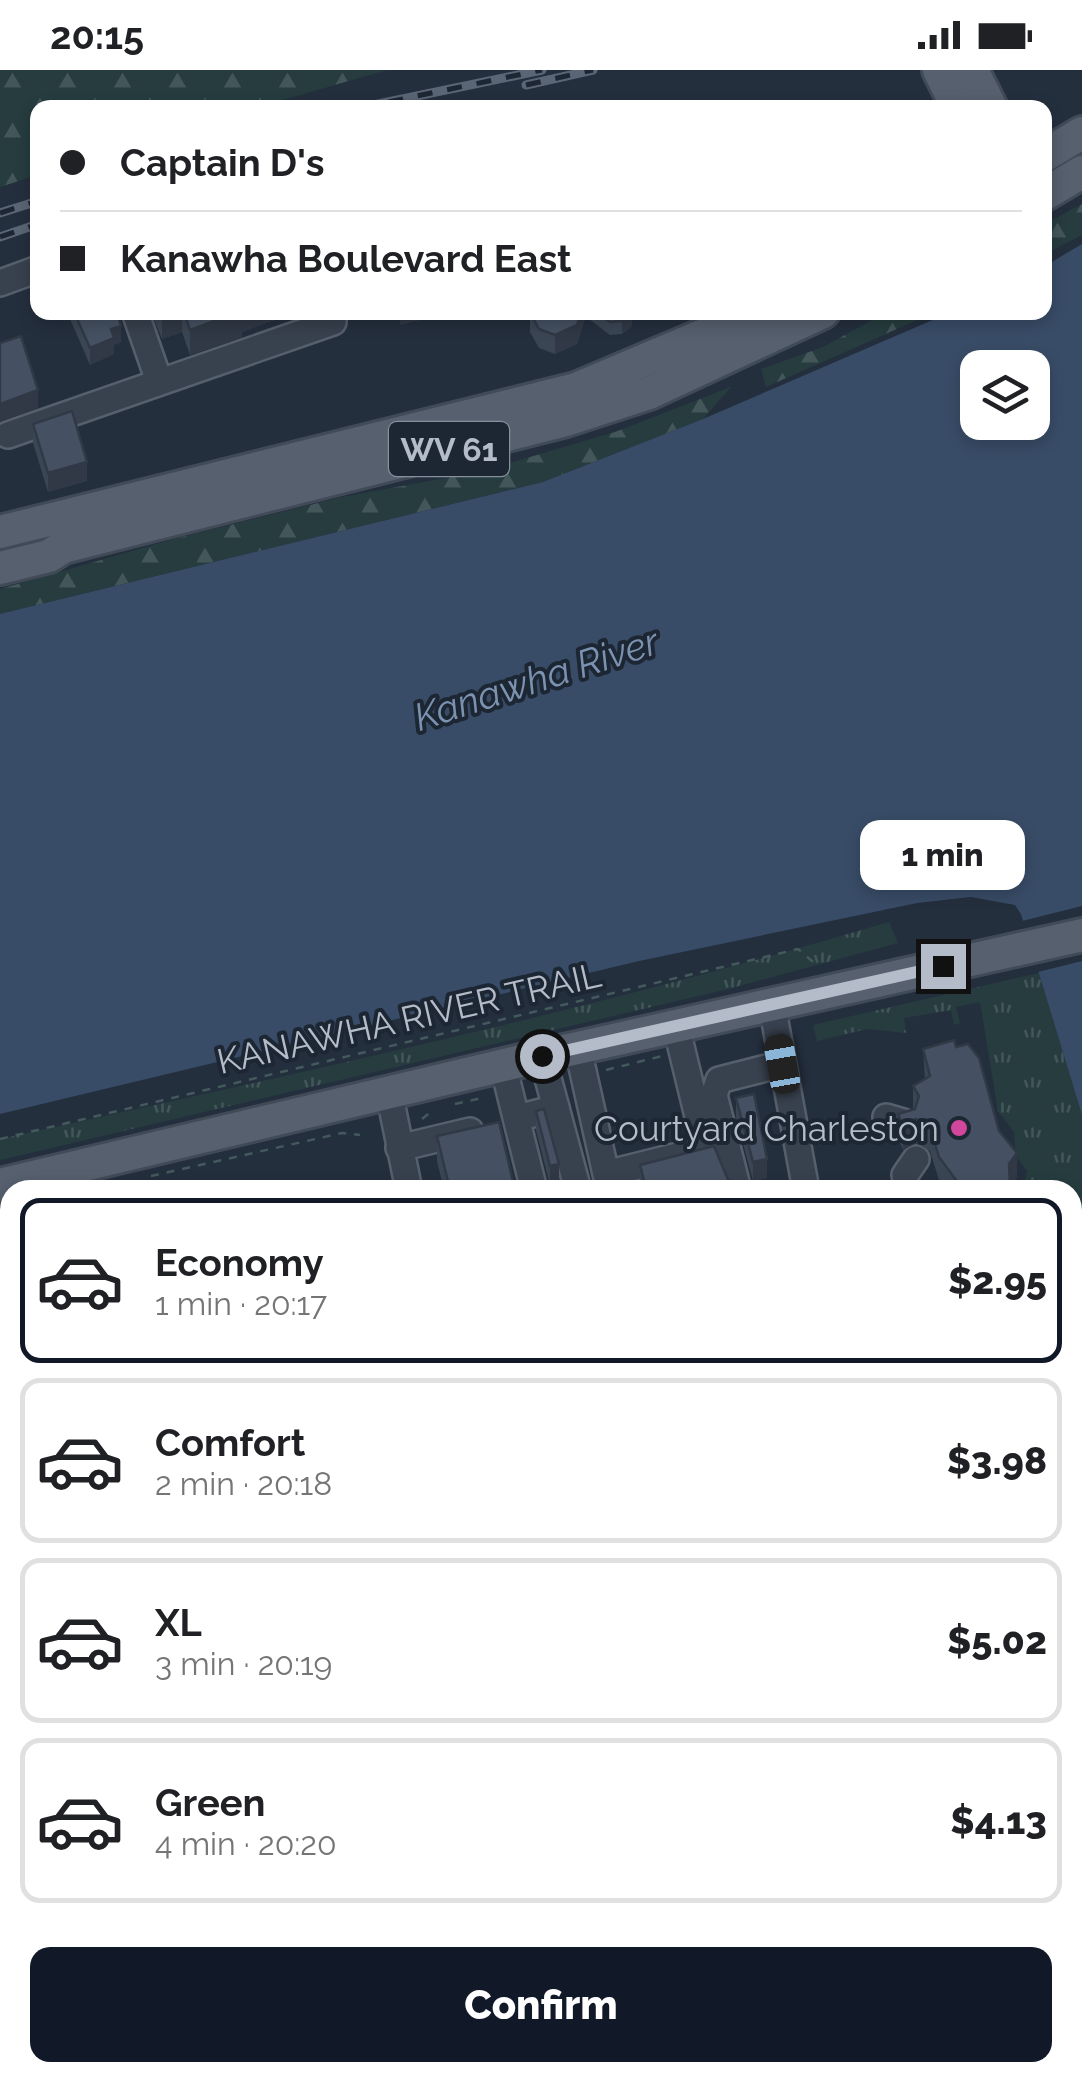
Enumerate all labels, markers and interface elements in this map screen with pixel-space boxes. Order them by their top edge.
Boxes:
text: 20:15 [50,13,144,58]
text: Captain D's [120,140,324,185]
text: Kanawha Boulevard East [120,236,572,281]
map controls [960,350,1050,440]
button: layers [960,350,1050,440]
road number: WV 61 [389,422,509,476]
water label: Kanawha River [408,618,666,740]
callout: 1 min [860,821,1026,891]
text: 1 min [901,836,984,873]
route end [921,944,966,989]
street label: KANAWHA RIVER TRAIL [213,954,605,1082]
car [762,1032,802,1096]
route start [520,1034,565,1079]
place label: Courtyard Charleston [594,1108,939,1149]
marker: Courtyard Charleston [948,1117,970,1139]
icon: car [35,1236,125,1326]
text: Economy [155,1240,324,1285]
text: $2.95 [948,1258,1047,1303]
text: 1 min · 20:17 [155,1285,327,1322]
icon: car [35,1416,125,1506]
text: Comfort [155,1420,305,1465]
text: $3.98 [947,1438,1047,1483]
text: 2 min · 20:18 [155,1465,332,1502]
icon: car [35,1596,125,1686]
text: XL [155,1600,202,1645]
text: $5.02 [947,1618,1047,1663]
text: 3 min · 20:19 [155,1645,332,1682]
icon: car [35,1776,125,1866]
text: Green [155,1780,265,1825]
text: $4.13 [950,1798,1047,1843]
text: 4 min · 20:20 [155,1825,337,1862]
button: Confirm [30,1947,1052,2062]

